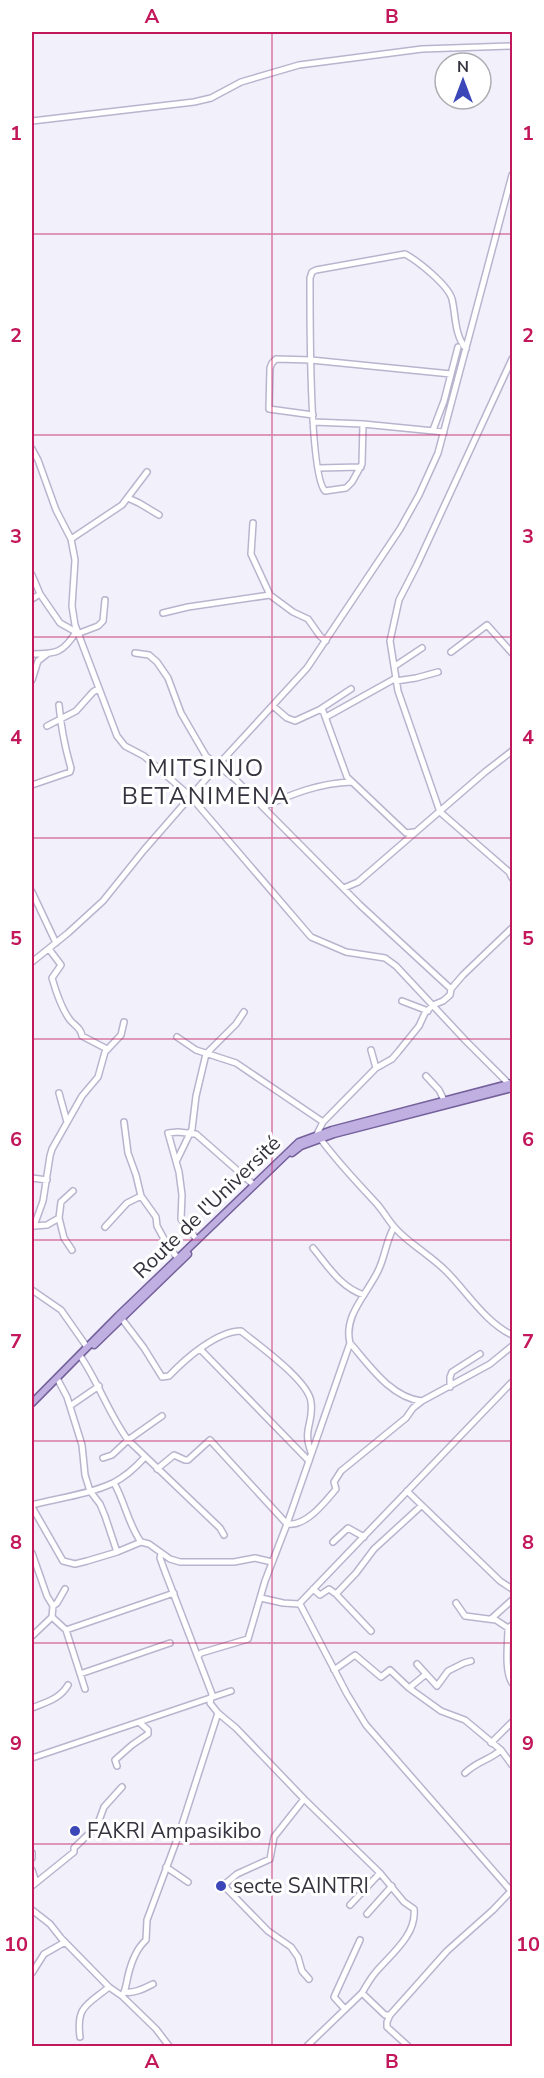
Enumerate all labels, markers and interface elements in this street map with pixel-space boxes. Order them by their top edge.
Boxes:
text: A [145,3,160,30]
text: B [385,3,399,30]
north arrow [433,51,493,111]
text: N [457,56,469,78]
text: 1 [10,120,22,147]
text: 1 [522,120,534,147]
text: 2 [10,322,22,349]
text: 2 [522,322,534,349]
text: 3 [10,523,22,550]
text: 3 [522,523,534,550]
text: 4 [10,724,22,751]
text: 4 [522,724,534,751]
district label: MITSINJO BETANIMENA [122,752,290,812]
text: 5 [10,925,22,952]
text: 5 [522,925,534,952]
text: 6 [10,1126,22,1153]
text: 6 [522,1126,534,1153]
street label: Route de l'Université [127,1129,287,1285]
text: 7 [10,1328,22,1355]
text: 7 [522,1328,534,1355]
text: 8 [10,1529,22,1556]
text: 8 [522,1529,534,1556]
text: 9 [10,1730,22,1757]
text: 9 [522,1730,534,1757]
place label: FAKRI Ampasikibo [87,1817,261,1845]
marker: FAKRI Ampasikibo [68,1824,82,1838]
place label: secte SAINTRI [233,1872,369,1900]
marker: secte SAINTRI [214,1879,228,1893]
text: 10 [4,1931,28,1958]
text: 10 [516,1931,540,1958]
text: A [145,2048,160,2075]
text: B [385,2048,399,2075]

